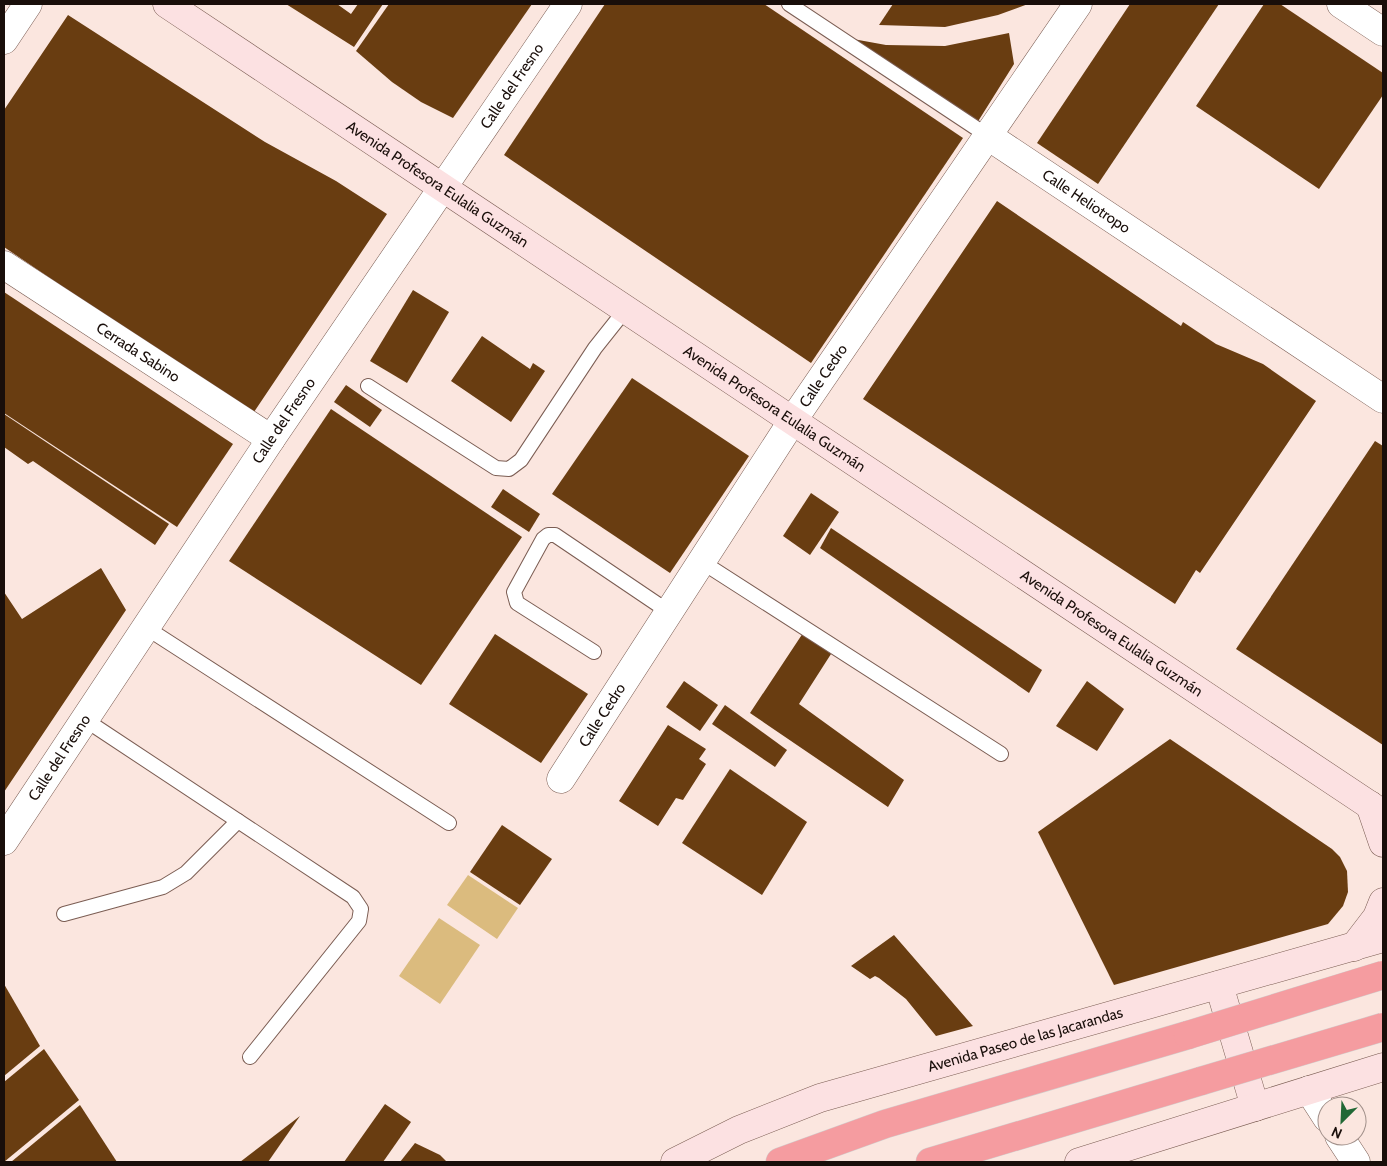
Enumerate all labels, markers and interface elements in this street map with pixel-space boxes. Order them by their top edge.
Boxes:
street label: Calle del Fresno [476,40,548,132]
street label: Avenida Profesora Eulalia Guzmán [343,117,532,251]
street label: Calle Heliotropo [1039,166,1134,237]
street label: Cerrada Sabino [93,319,183,386]
street label: Calle Cedro [795,341,851,411]
street label: Avenida Profesora Eulalia Guzmán [680,342,869,476]
street label: Calle del Fresno [248,374,319,467]
street label: Avenida Profesora Eulalia Guzmán [1017,566,1206,700]
street label: Calle Cedro [575,680,629,750]
street label: Calle del Fresno [24,711,94,804]
street label: Avenida Paseo de las Jacarandas [926,1003,1125,1076]
north arrow [1317,1096,1367,1146]
text: N [1329,1123,1345,1143]

